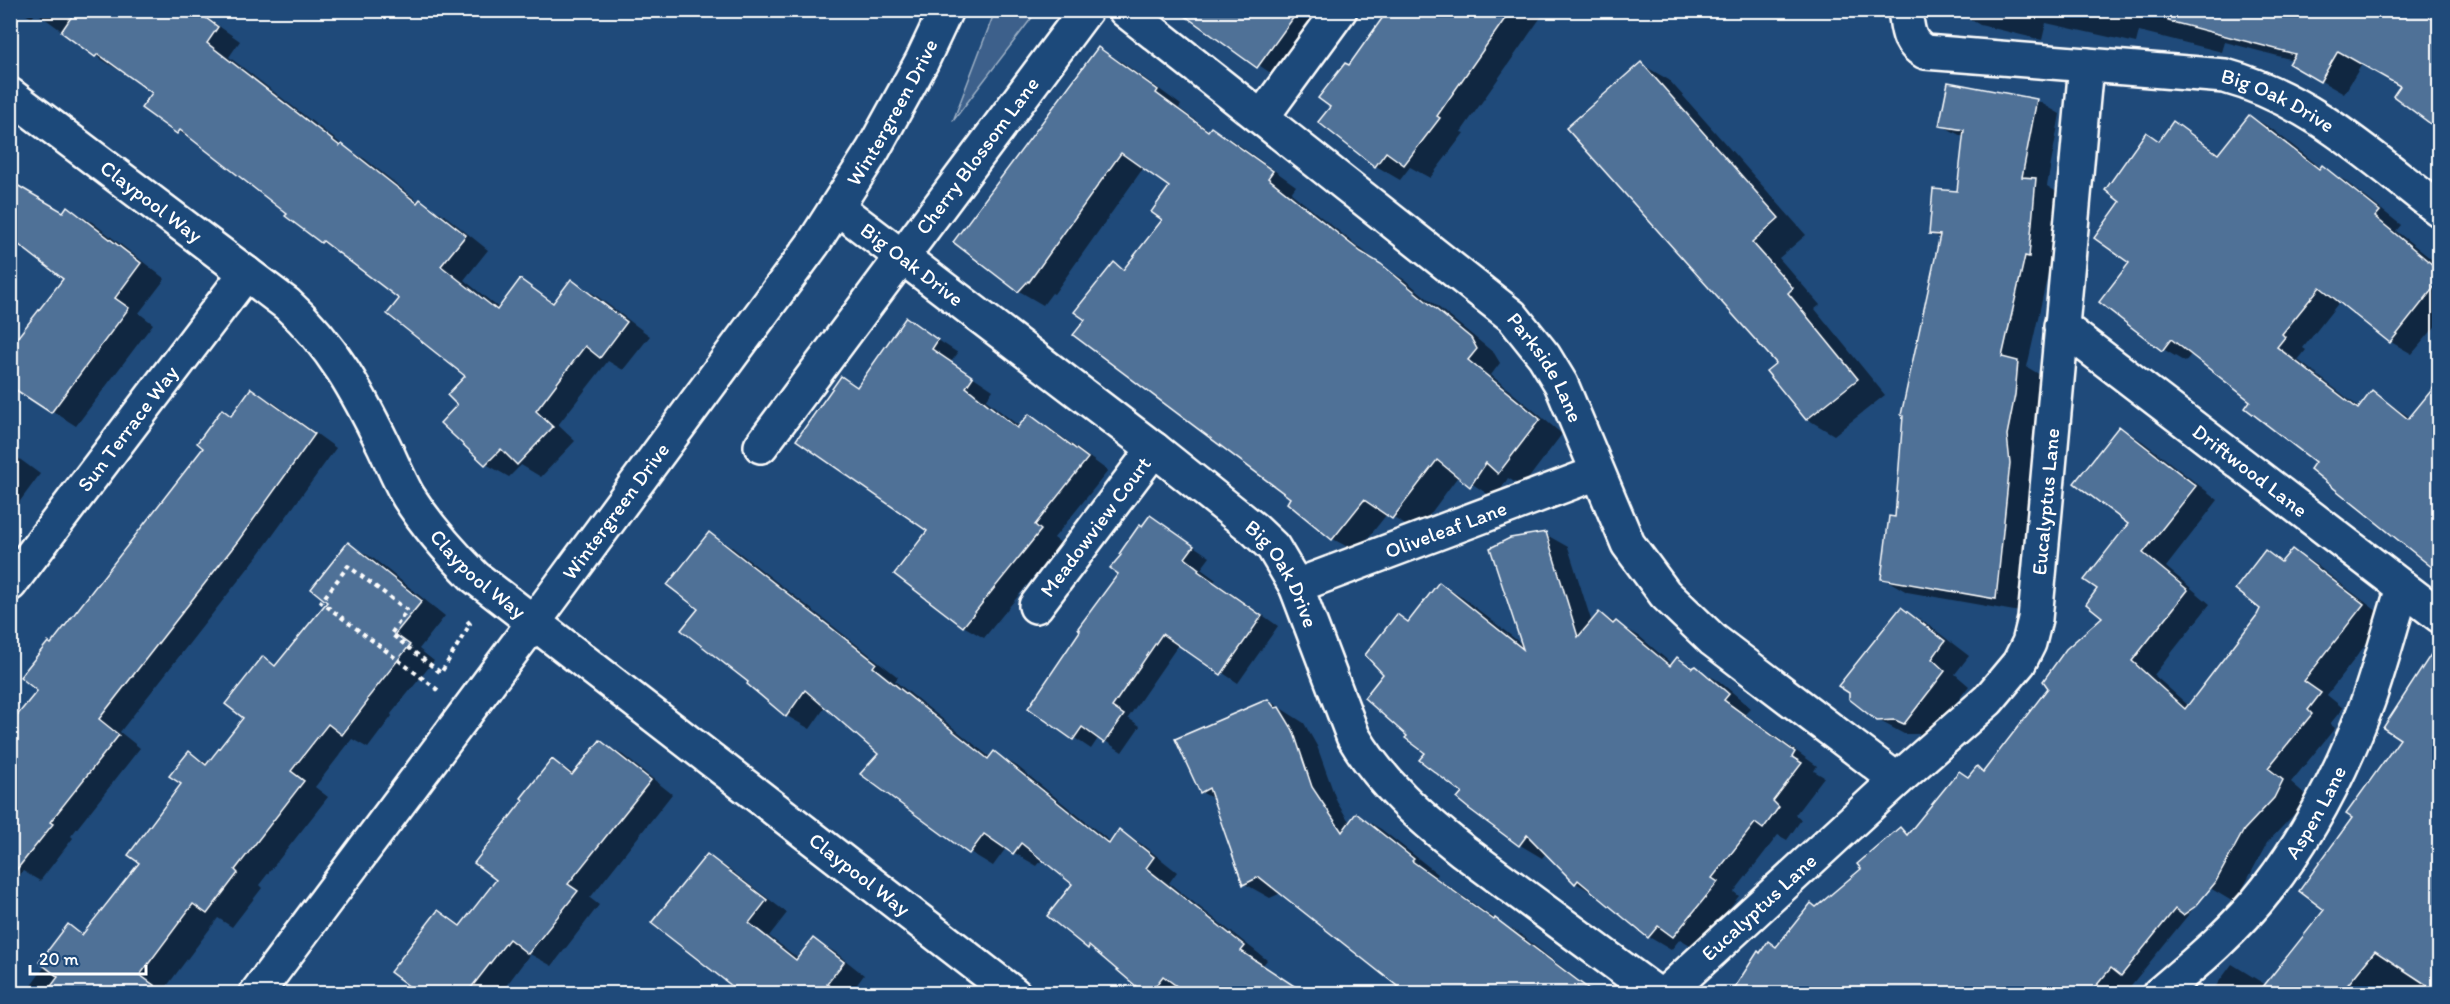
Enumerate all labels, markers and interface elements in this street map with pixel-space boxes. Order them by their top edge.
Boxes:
street label: Wintergreen Drive [841,35,943,190]
street label: Big Oak Drive [2219,63,2339,138]
street label: Cherry Blossom Lane [910,72,1044,239]
street label: Claypool Way [96,155,208,248]
street label: Big Oak Drive [856,217,969,311]
street label: Parkside Lane [1502,307,1589,426]
street label: Sun Terrace Way [72,360,183,496]
street label: Driftwood Lane [2188,418,2313,522]
street label: Eucalyptus Lane [2026,427,2065,576]
street label: Wintergreen Drive [556,437,674,585]
street label: Meadowview Court [1034,451,1156,602]
street label: Oliveleaf Lane [1381,495,1510,564]
street label: Big Oak Drive [1240,514,1324,631]
street label: Claypool Way [425,524,531,624]
street label: Aspen Lane [2279,762,2351,863]
street label: Claypool Way [804,827,916,921]
street label: Eucalyptus Lane [1696,848,1821,966]
scale bar [30,938,146,976]
text: 20 m [39,948,79,970]

